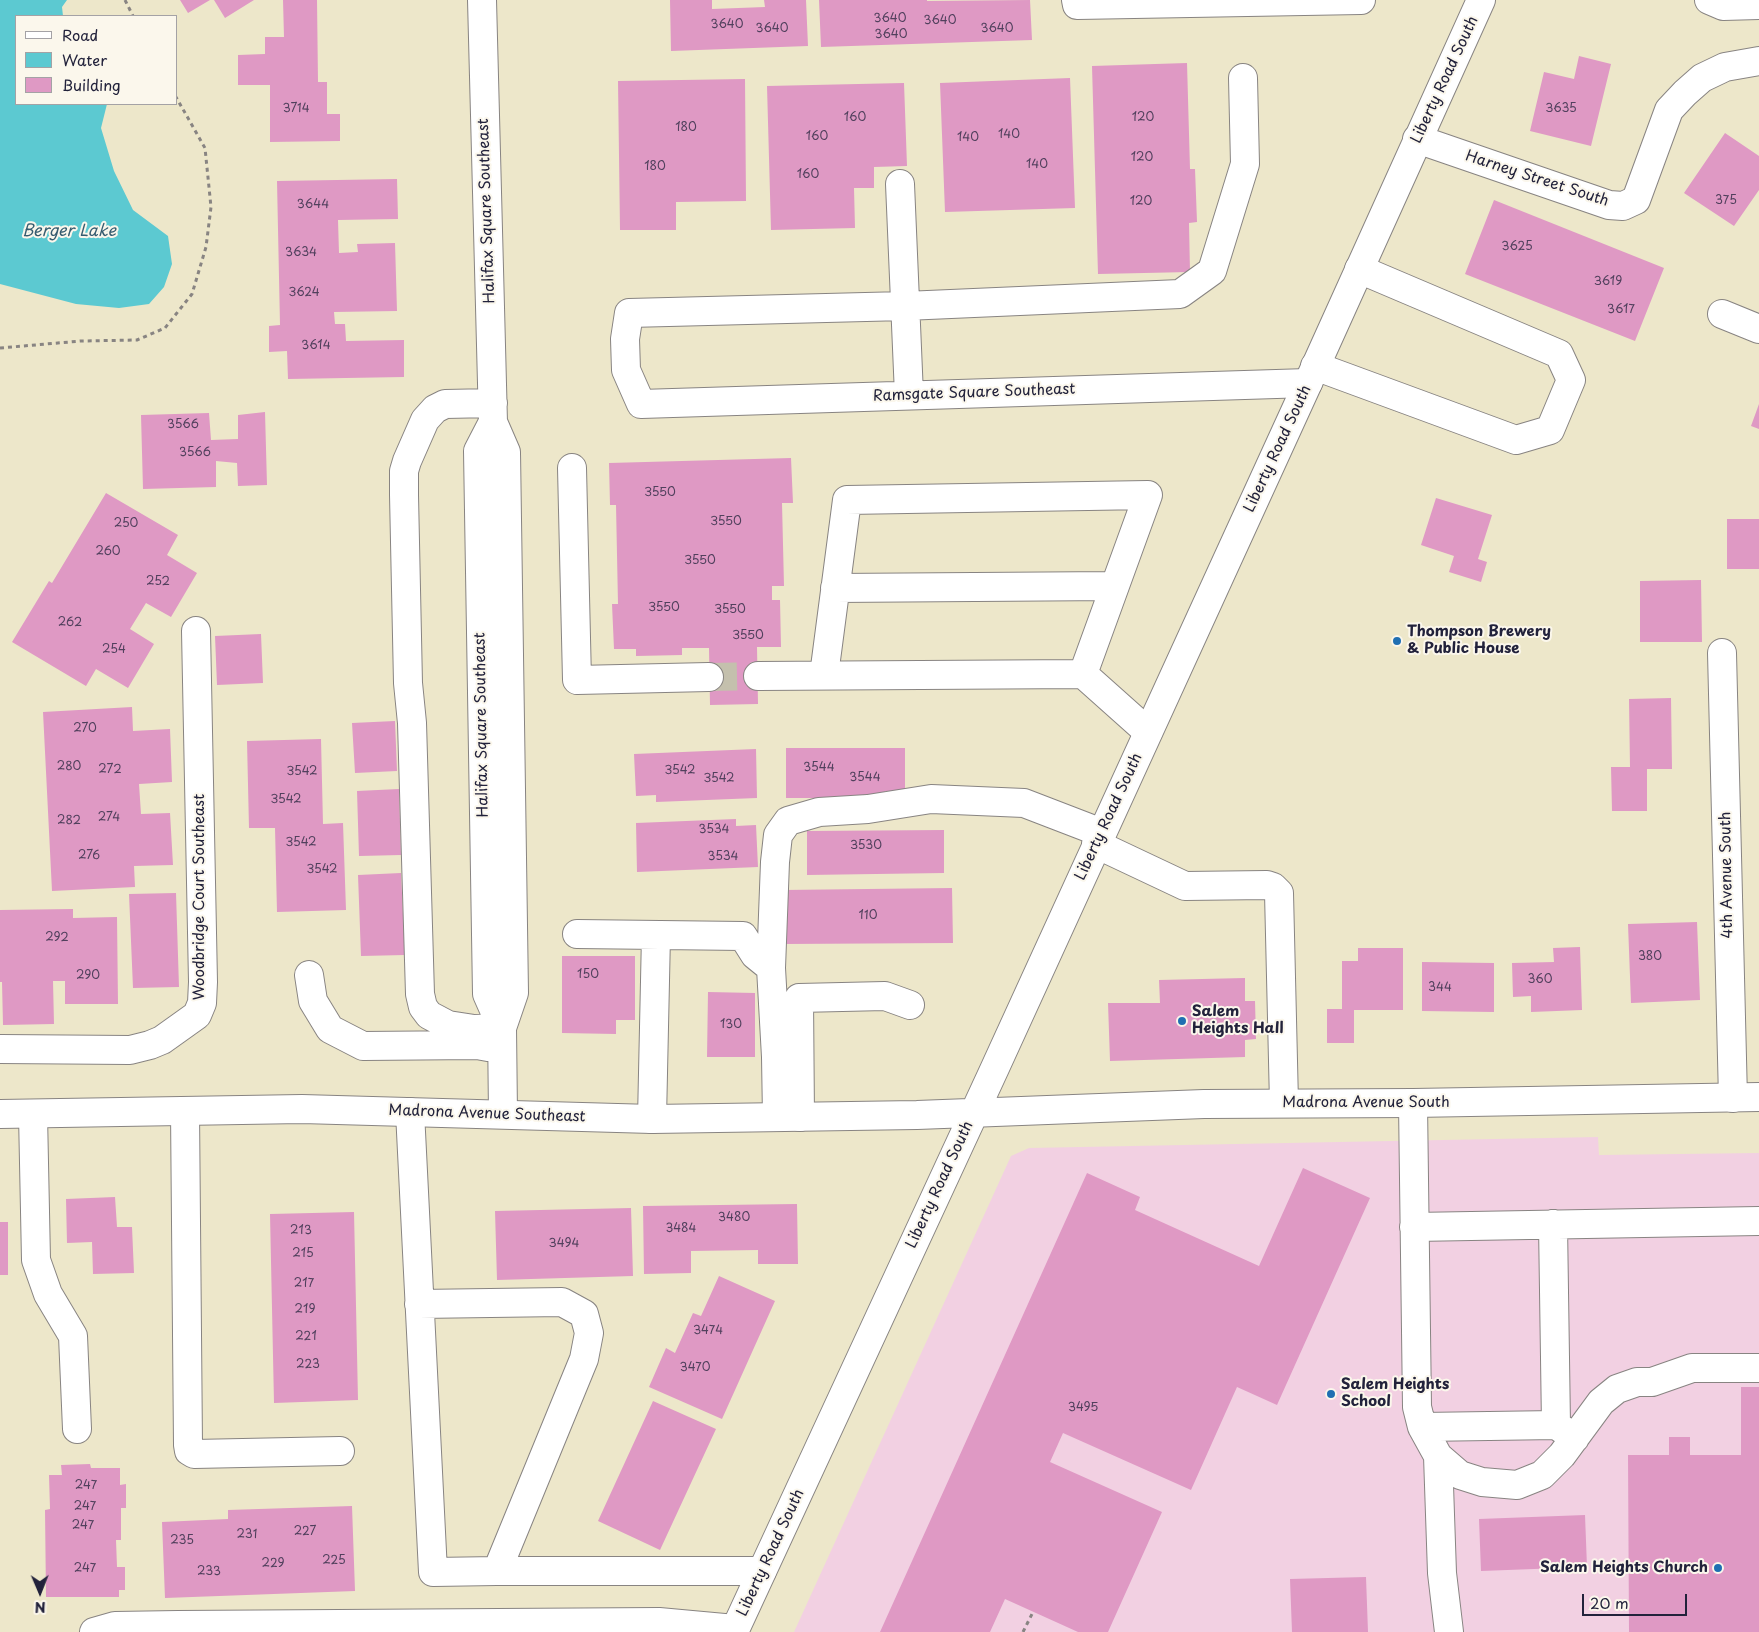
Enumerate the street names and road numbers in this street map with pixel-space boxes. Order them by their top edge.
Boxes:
street label: Liberty Road South [1408,14,1482,146]
street label: Halifax Square Southeast [475,118,499,304]
street label: Harney Street South [1463,147,1611,211]
street label: Ramsgate Square Southeast [872,380,1076,406]
street label: Liberty Road South [1241,383,1315,515]
street label: Halifax Square Southeast [471,632,493,818]
street label: Liberty Road South [1072,751,1146,883]
street label: Woodbridge Court Southeast [191,794,209,1000]
street label: 4th Avenue South [1717,811,1737,939]
street label: Madrona Avenue South [1282,1094,1450,1112]
street label: Madrona Avenue Southeast [388,1102,586,1126]
street label: Liberty Road South [903,1119,977,1251]
street label: Liberty Road South [734,1487,808,1619]

